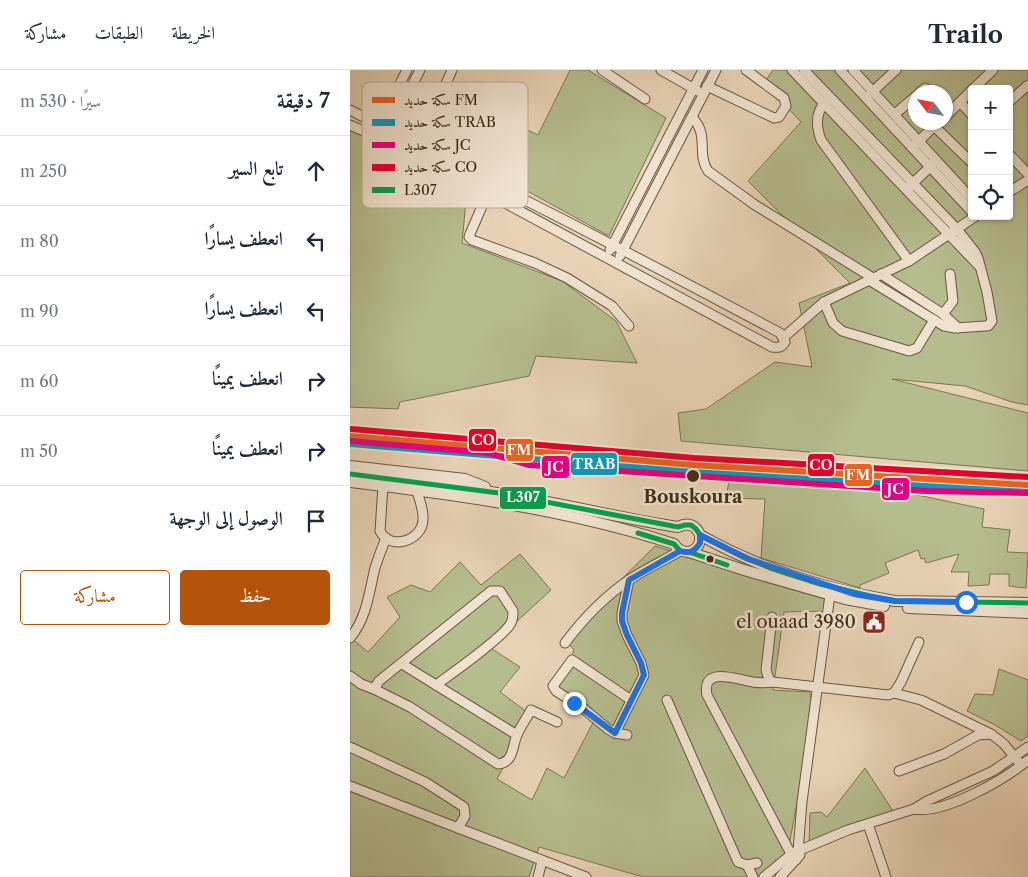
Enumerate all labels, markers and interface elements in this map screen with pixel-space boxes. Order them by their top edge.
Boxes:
text: Trailo [928,20,1003,49]
text: مشاركة [25,22,66,44]
text: الطبقات [94,22,143,44]
text: الخريطة [171,22,215,44]
legend [362,82,528,208]
north arrow [908,85,953,130]
map controls [968,85,1013,220]
button: + [968,85,1013,130]
text: 7 دقيقة [277,88,330,113]
text: سيرًا · 530 m [20,91,101,111]
text: سكة حديد FM [404,91,478,109]
text: سكة حديد TRAB [404,113,496,131]
button: − [968,130,1013,175]
text: سكة حديد JC [404,136,471,154]
text: تابع السير [229,157,283,180]
icon: ahead [302,157,330,185]
text: سكة حديد CO [404,158,477,176]
text: 250 m [20,161,67,181]
button: locate [968,175,1013,220]
text: L307 [404,181,437,199]
text: انعطف يسارًا [204,227,283,250]
icon: left [302,227,330,255]
text: 80 m [20,231,59,251]
text: انعطف يسارًا [204,297,283,320]
icon: left [302,297,330,325]
text: 90 m [20,301,59,321]
text: انعطف يمينًا [212,367,283,390]
icon: right [302,367,330,395]
text: 60 m [20,371,59,391]
line badge: CO [468,428,497,452]
text: CO [471,431,495,449]
text: انعطف يمينًا [212,437,283,460]
icon: right [302,437,330,465]
line badge: FM [505,438,534,462]
text: 50 m [20,441,58,461]
text: FM [507,441,531,459]
line badge: TRAB [570,452,618,476]
line badge: CO [807,453,835,477]
line badge: JC [541,455,570,479]
text: TRAB [573,455,615,473]
text: CO [809,456,833,474]
text: JC [544,458,563,476]
line badge: FM [844,463,873,487]
text: FM [846,466,870,484]
marker: Bouskoura [685,468,701,484]
line badge: JC [881,477,910,501]
text: JC [884,480,903,498]
line badge: L307 [499,486,547,510]
place label: Bouskoura [644,486,743,508]
text: L307 [506,488,541,506]
text: الوصول إلى الوجهة [169,507,283,530]
icon: arrive [302,507,330,535]
unlabelled marker [705,554,715,564]
button: مشاركة [20,570,170,625]
button: حفظ [180,570,330,625]
route start [955,591,978,614]
public building icon: el ouaad 3980 [861,609,887,635]
place label: el ouaad 3980 [736,611,856,633]
route end [563,692,586,715]

